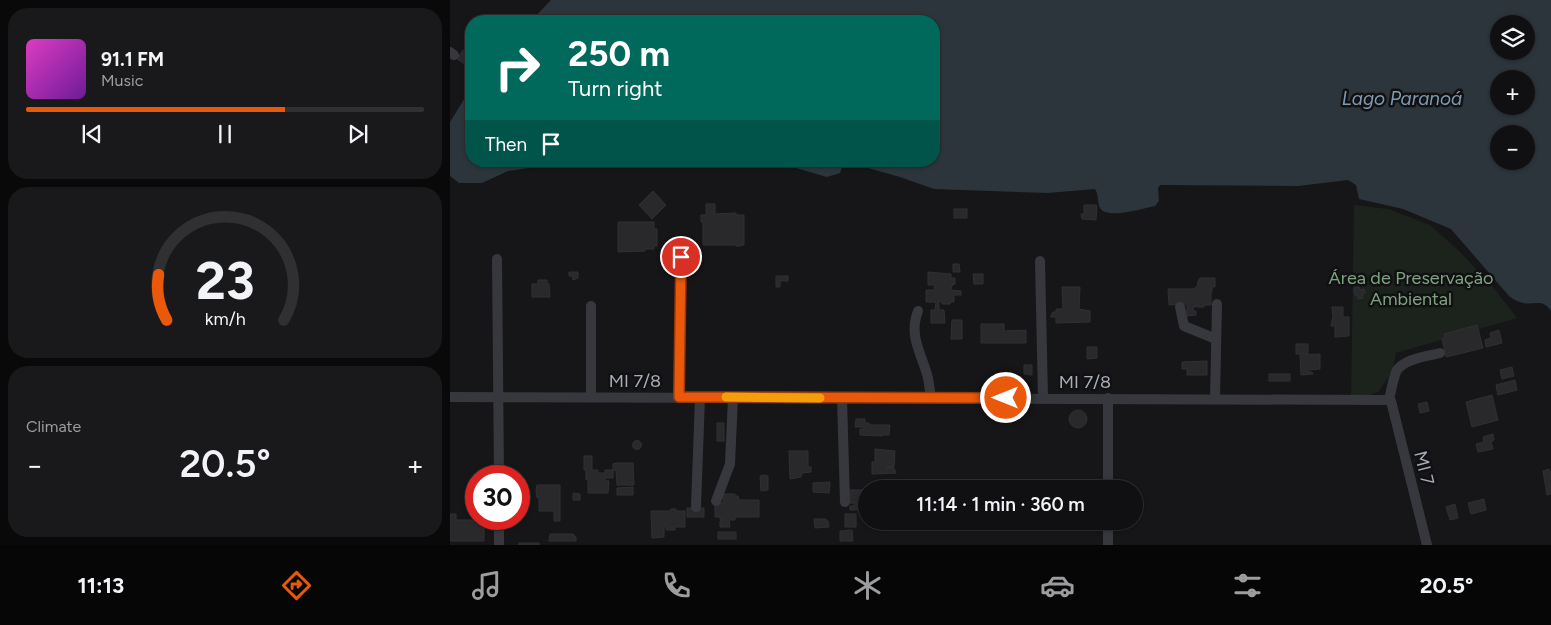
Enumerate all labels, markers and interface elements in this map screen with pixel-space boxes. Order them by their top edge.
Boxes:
map controls [1490,15,1535,170]
button: layers [1490,15,1535,60]
text: 250 m [568,33,670,75]
icon: right [485,35,550,100]
text: 91.1 FM [101,48,164,71]
button: + [1490,70,1535,115]
text: Music [101,71,143,90]
text: Turn right [568,75,663,102]
water label: Lago Paranoá [1342,87,1462,110]
icon: previous [78,120,106,148]
icon: pause [211,120,239,148]
icon: next [344,120,372,148]
button: − [1490,125,1535,170]
icon: arrive [537,130,565,158]
text: Then [485,133,527,156]
pin [660,236,702,278]
icon: arrive [667,243,695,271]
text: 23 [195,250,255,312]
park label: Área de Preservação Ambiental [1329,267,1493,310]
text: km/h [205,308,245,329]
street label: MI 7/8 [609,370,661,392]
position arrow [979,371,1031,423]
street label: MI 7/8 [1059,371,1111,393]
text: Climate [26,417,81,436]
text: 20.5° [179,441,271,487]
text: − [26,448,43,482]
text: + [407,448,424,482]
street label: MI 7 [1409,449,1439,488]
speed limit sign: 30 [465,465,530,530]
text: 11:14 · 1 min · 360 m [916,493,1085,516]
icon: directions [279,568,314,603]
icon: music [469,568,504,603]
icon: phone [659,568,694,603]
icon: climate [850,568,885,603]
icon: car [1040,568,1075,603]
icon: filters [1230,568,1265,603]
text: 11:13 [78,572,124,599]
text: 20.5° [1420,572,1473,599]

